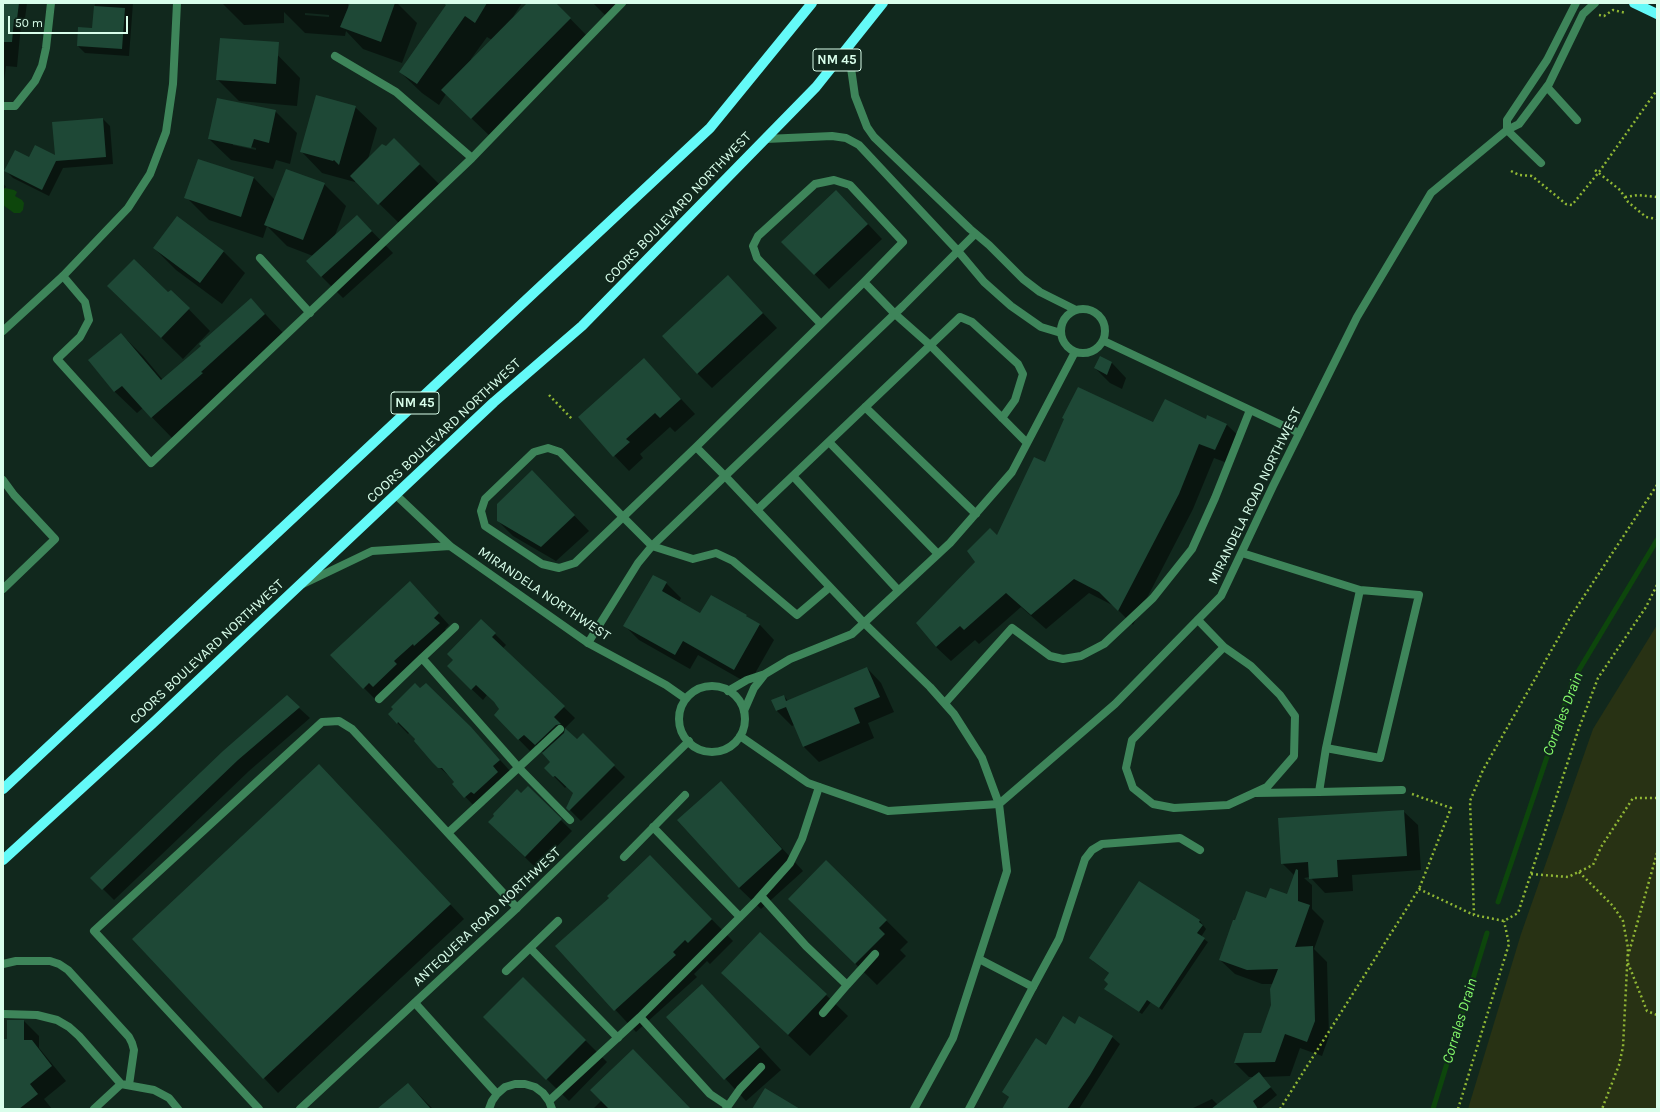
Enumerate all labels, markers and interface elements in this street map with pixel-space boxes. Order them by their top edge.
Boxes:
scale bar [10,8,130,34]
text: 50 m [15,16,43,30]
road number: NM 45 [813,49,861,71]
street label: COORS BOULEVARD NORTHWEST [601,129,755,287]
street label: COORS BOULEVARD NORTHWEST [364,355,524,507]
road number: NM 45 [391,392,439,414]
street label: MIRANDELA ROAD NORTHWEST [1205,405,1305,587]
street label: MIRANDELA NORTHWEST [474,543,614,645]
street label: COORS BOULEVARD NORTHWEST [127,576,287,728]
water label: Corrales Drain [1539,670,1587,758]
street label: ANTEQUERA ROAD NORTHWEST [410,844,564,990]
water label: Corrales Drain [1438,976,1482,1066]

